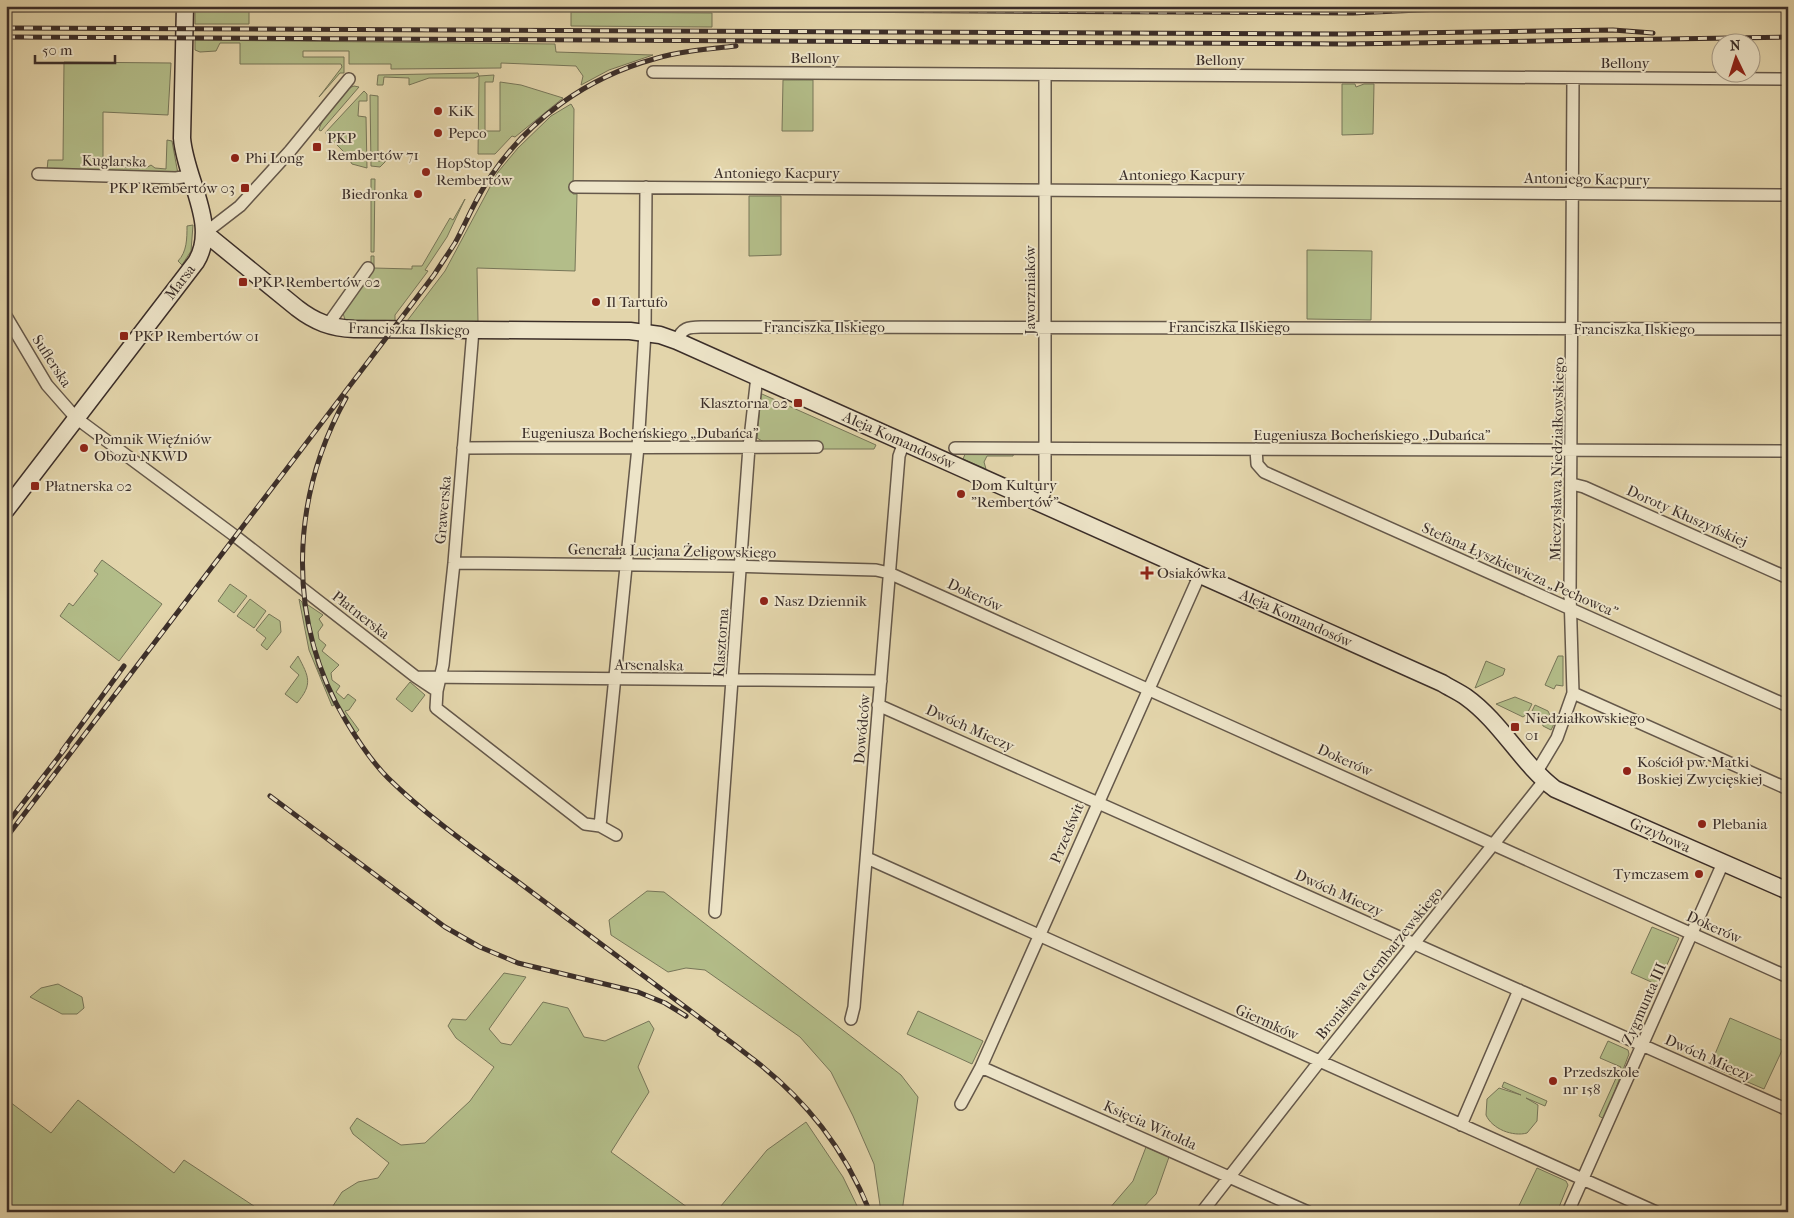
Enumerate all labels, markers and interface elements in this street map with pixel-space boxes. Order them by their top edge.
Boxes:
scale bar [35,32,115,64]
north arrow [1712,32,1762,82]
text: N [1729,37,1741,54]
text: 50 m [42,41,73,59]
street label: Bellony [790,49,841,67]
street label: Bellony [1195,51,1246,69]
street label: Bellony [1600,54,1651,72]
place label: KiK [448,102,475,120]
marker: KiK [432,105,444,117]
place label: Pepco [448,124,487,142]
marker: Pepco [432,127,444,139]
place label: PKP Rembertów 71 [327,129,419,164]
marker: PKP Rembertów 71 [311,141,323,153]
place label: Phi Long [245,149,304,167]
street label: Kuglarska [81,151,148,171]
marker: Phi Long [229,152,241,164]
place label: HopStop Rembertów [436,154,513,189]
street label: Antoniego Kacpury [713,164,841,182]
marker: HopStop Rembertów [420,166,432,178]
street label: Antoniego Kacpury [1118,166,1246,184]
street label: Antoniego Kacpury [1523,169,1651,189]
place label: PKP Rembertów 03 [109,179,235,197]
marker: PKP Rembertów 03 [239,182,251,194]
place label: Biedronka [341,185,409,203]
marker: Biedronka [412,188,424,200]
street label: Jaworzniaków [1021,245,1039,336]
street label: Marsa [161,260,200,303]
place label: PKP Rembertów 02 [253,273,381,291]
marker: PKP Rembertów 02 [237,276,249,288]
place label: Il Tartufo [606,293,668,311]
marker: Il Tartufo [590,296,602,308]
street label: Franciszka Ilskiego [763,318,885,336]
street label: Franciszka Ilskiego [1168,318,1290,336]
street label: Franciszka Ilskiego [348,319,470,339]
street label: Franciszka Ilskiego [1573,320,1695,338]
place label: PKP Rembertów 01 [134,327,259,345]
marker: PKP Rembertów 01 [118,330,130,342]
street label: Suflerska [28,331,76,391]
street label: Mieczysława Niedziałkowskiego [1546,357,1568,561]
place label: Klasztorna 02 [700,394,788,412]
marker: Klasztorna 02 [792,397,804,409]
street label: Aleja Komandosów [839,407,959,473]
street label: Eugeniusza Bocheńskiego „Dubańca” [521,424,759,442]
street label: Eugeniusza Bocheńskiego „Dubańca” [1253,426,1491,444]
place label: Pomnik Więźniów Obozu NKWD [94,430,212,465]
marker: Pomnik Więźniów Obozu NKWD [78,442,90,454]
street label: Grawerska [431,474,455,545]
place label: Dom Kultury "Rembertów" [971,476,1059,511]
place label: Płatnerska 02 [45,477,133,495]
marker: Płatnerska 02 [29,480,41,492]
street label: Doroty Kłuszyńskiej [1624,481,1750,551]
marker: Dom Kultury "Rembertów" [955,488,967,500]
street label: Stefana Łyszkiewicza „Pechowca” [1419,519,1621,622]
street label: Generała Lucjana Żeligowskiego [568,540,777,562]
place label: Osiakówka [1157,564,1227,582]
marker: Osiakówka [1141,567,1153,579]
street label: Dokerów [945,574,1006,616]
street label: Aleja Komandosów [1236,585,1356,651]
street label: Płatnerska [329,587,394,644]
place label: Nasz Dziennik [774,592,867,610]
marker: Nasz Dziennik [758,595,770,607]
street label: Klasztorna [710,607,732,678]
street label: Arsenalska [613,655,685,675]
street label: Dowódców [850,692,874,765]
street label: Dwóch Mieczy [923,700,1018,756]
place label: Niedziałkowskiego 01 [1525,709,1645,744]
marker: Niedziałkowskiego 01 [1509,721,1521,733]
street label: Dokerów [1315,740,1376,780]
place label: Kościół pw. Matki Boskiej Zwycięskiej [1637,753,1762,788]
marker: Kościół pw. Matki Boskiej Zwycięskiej [1621,765,1633,777]
street label: Przedświt [1046,799,1088,866]
street label: Grzybowa [1627,814,1694,857]
place label: Plebania [1712,815,1768,833]
marker: Plebania [1696,818,1708,830]
street label: Dwóch Mieczy [1292,865,1387,921]
place label: Tymczasem [1613,865,1690,883]
marker: Tymczasem [1693,868,1705,880]
street label: Bronisława Gembarzewskiego [1312,883,1446,1043]
street label: Dokerów [1684,907,1745,947]
street label: Zygmunta III [1618,960,1670,1048]
street label: Giermków [1233,1000,1302,1044]
street label: Dwóch Mieczy [1662,1030,1757,1086]
place label: Przedszkole nr 158 [1563,1063,1640,1098]
marker: Przedszkole nr 158 [1547,1075,1559,1087]
street label: Księcia Witolda [1101,1096,1200,1154]

